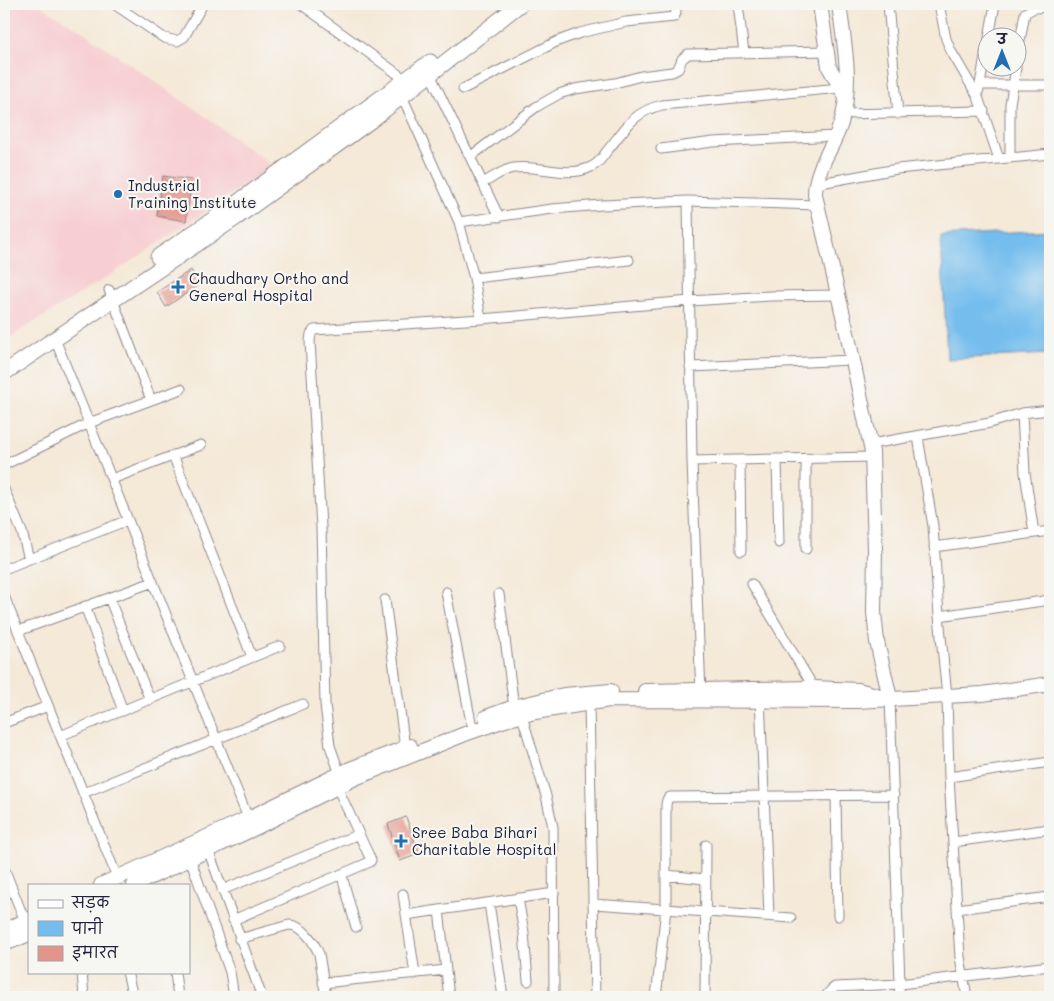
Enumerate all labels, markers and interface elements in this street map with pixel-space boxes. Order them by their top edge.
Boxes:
north arrow [976,28,1026,78]
text: उ [995,29,1008,48]
place label: Industrial Training Institute [128,175,257,212]
marker: Industrial Training Institute [112,188,124,200]
place label: Chaudhary Ortho and General Hospital [189,268,349,305]
marker: Chaudhary Ortho and General Hospital [171,280,185,294]
place label: Sree Baba Bihari Charitable Hospital [412,822,556,859]
marker: Sree Baba Bihari Charitable Hospital [394,834,408,848]
legend [28,884,190,974]
text: सड़क [71,892,110,913]
text: पानी [71,917,104,938]
text: इमारत [72,942,119,962]

